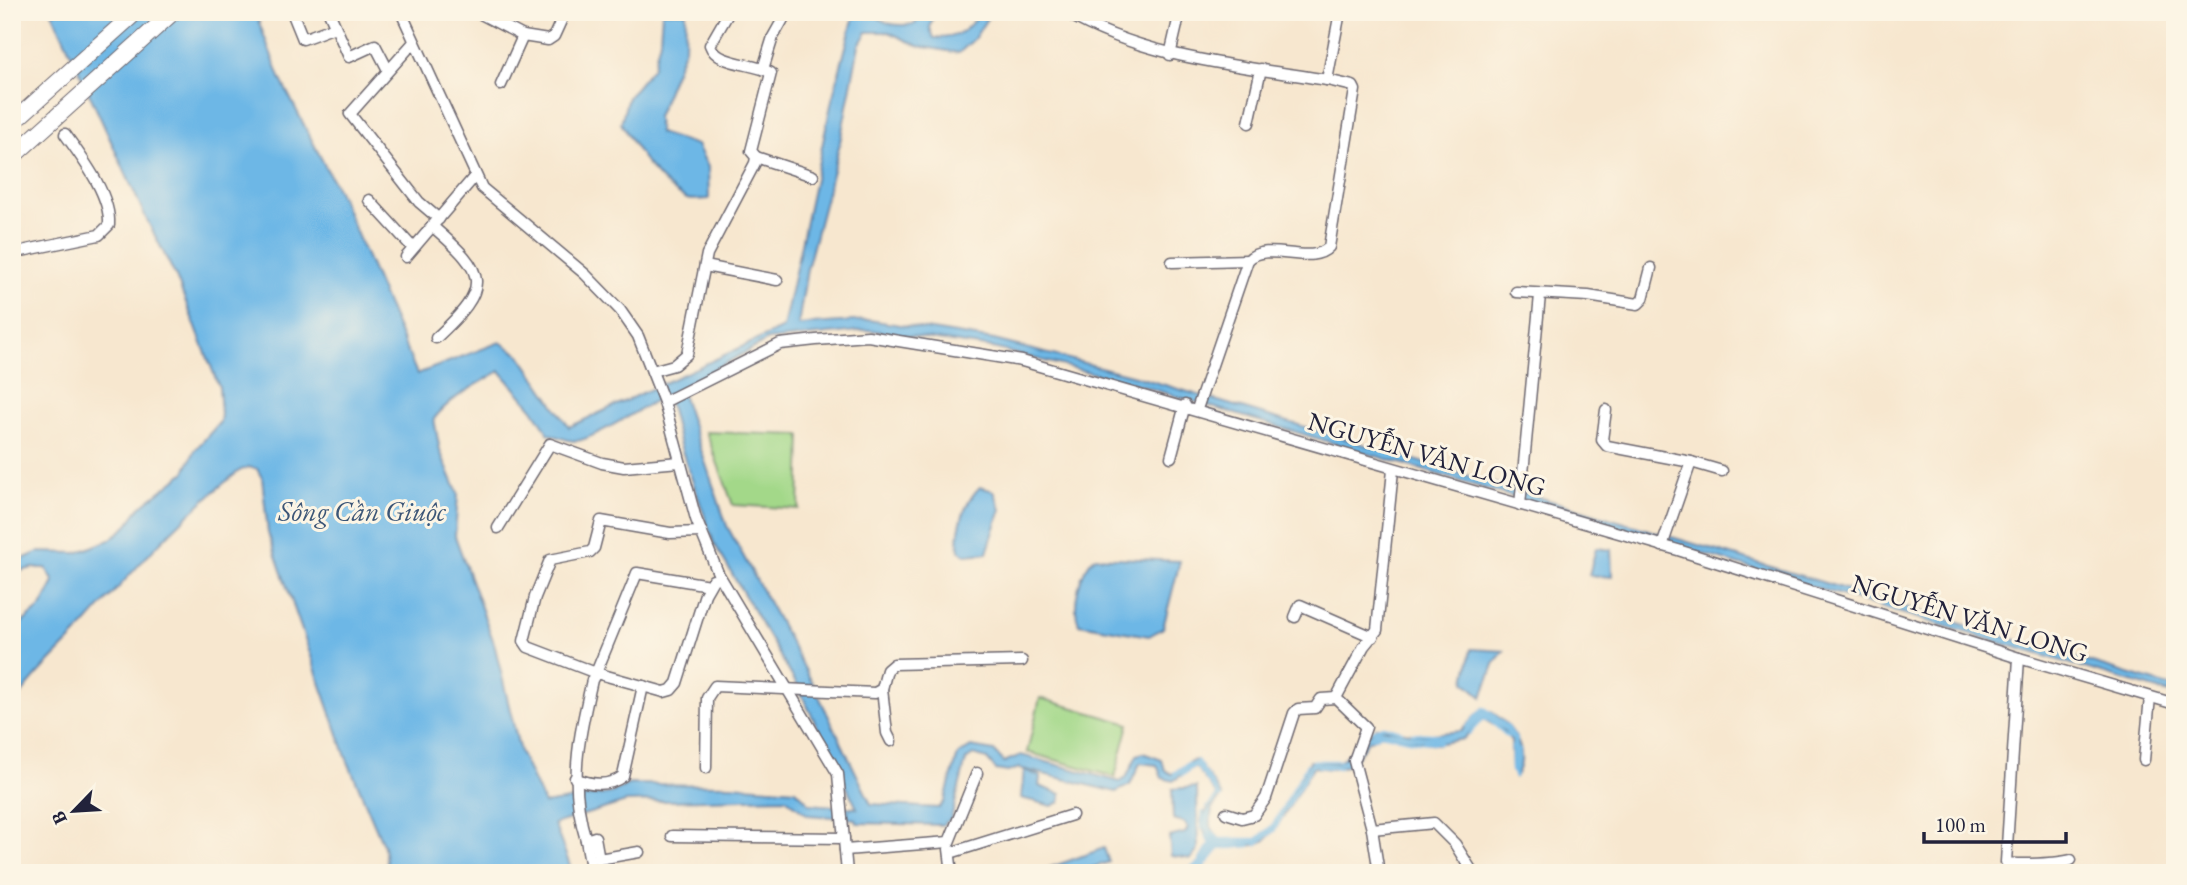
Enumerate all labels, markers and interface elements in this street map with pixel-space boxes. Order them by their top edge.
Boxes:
street label: NGUYỄN VĂN LONG [1304,404,1550,504]
water label: Sông Cần Giuộc [277,493,447,529]
street label: NGUYỄN VĂN LONG [1847,566,2093,670]
north arrow [38,776,108,846]
scale bar [1924,801,2066,845]
text: B [45,807,73,829]
text: 100 m [1935,811,1986,838]

